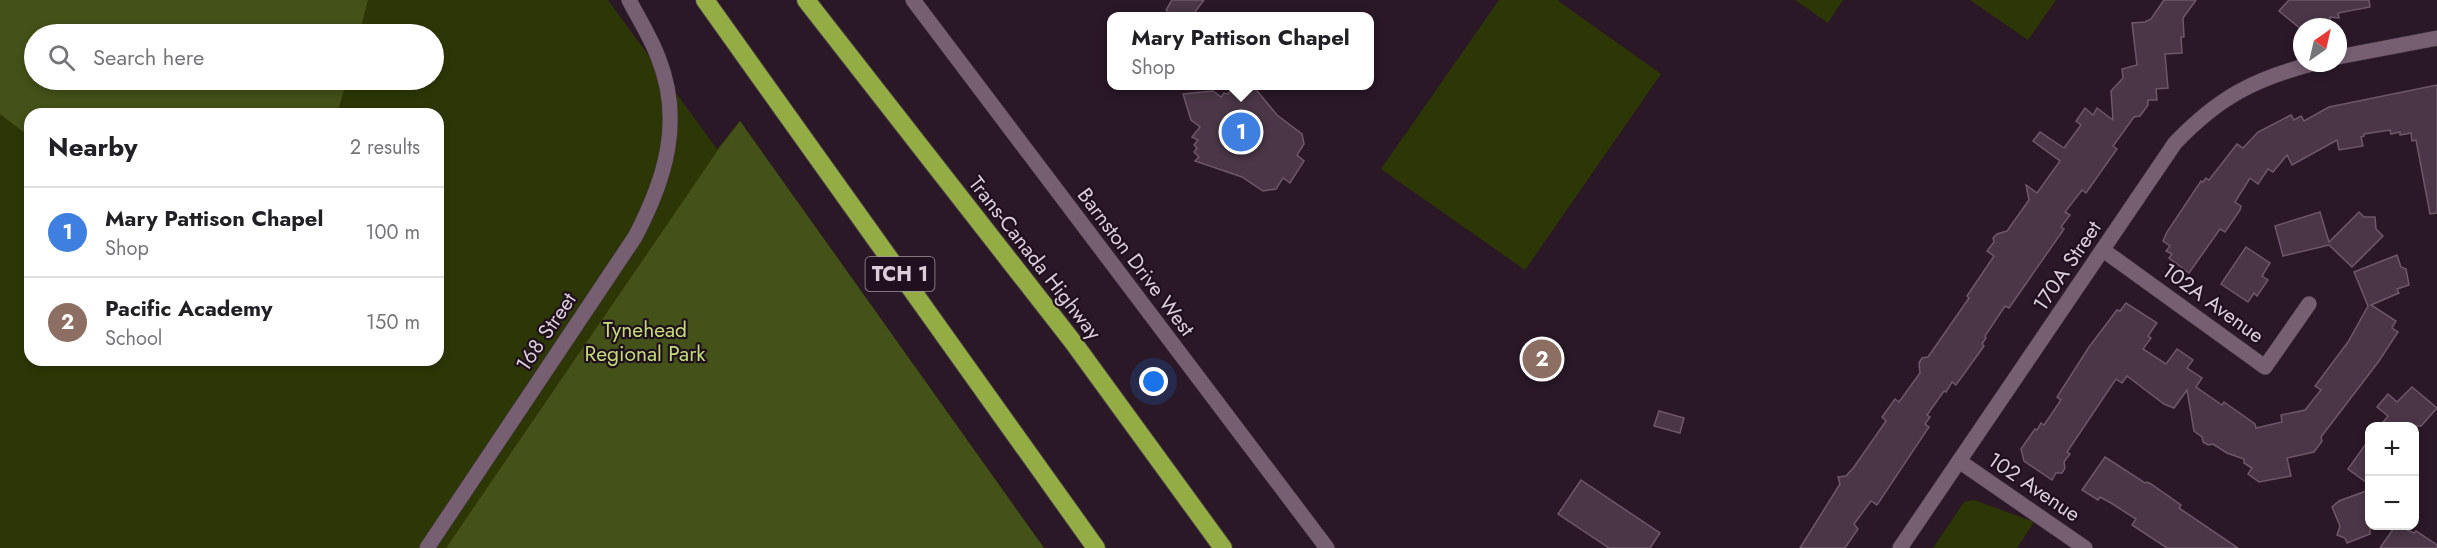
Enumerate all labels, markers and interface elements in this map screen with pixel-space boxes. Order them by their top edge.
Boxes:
popup [1107,12,1374,90]
north arrow [2293,18,2347,72]
text: Mary Pattison Chapel [1131,21,1350,53]
search box [24,24,444,90]
icon: search [45,41,78,74]
text: Search here [93,41,204,73]
text: Shop [1131,53,1175,82]
pin: 1 [1222,110,1260,154]
text: Nearby [48,128,137,166]
text: 2 results [350,133,420,162]
street label: Trans-Canada Highway [962,170,1109,347]
street label: Barnston Drive West [1070,182,1202,342]
text: Mary Pattison Chapel [105,202,323,234]
street label: 170A Street [2026,215,2108,317]
text: 1 [62,218,73,247]
text: 100 m [365,218,420,247]
text: Shop [105,234,149,263]
street label: 102A Avenue [2156,256,2270,350]
road number: TCH 1 [866,257,934,291]
street label: 168 Street [509,287,583,377]
text: Pacific Academy [105,292,272,324]
text: 2 [61,308,74,337]
text: 150 m [366,308,420,337]
park label: Tynehead Regional Park [584,315,706,369]
text: School [105,324,162,353]
pin: 2 [1522,336,1562,382]
your location [1139,367,1168,396]
map controls [2365,422,2419,530]
button: + [2365,422,2419,476]
street label: 102 Avenue [1982,445,2086,529]
button: − [2365,476,2419,530]

